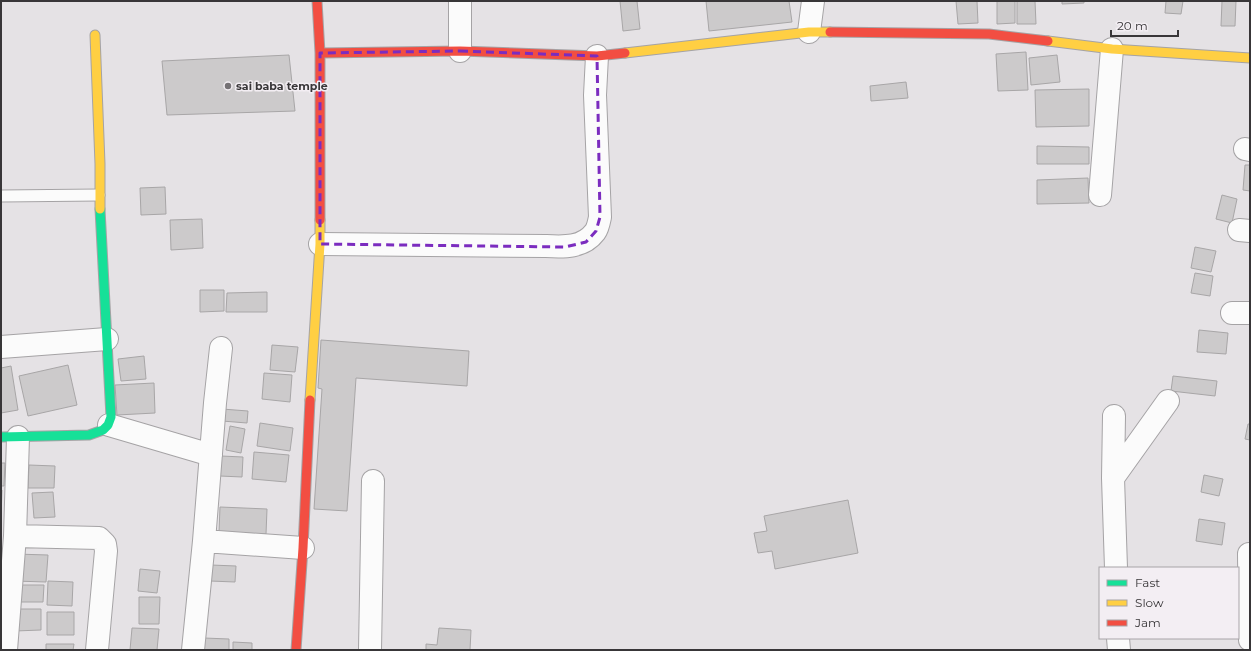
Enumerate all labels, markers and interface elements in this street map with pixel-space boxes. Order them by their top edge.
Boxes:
scale bar [1111,12,1178,38]
text: 20 m [1117,18,1148,33]
place label: sai baba temple [236,79,328,93]
marker: sai baba temple [223,81,233,91]
legend [1099,567,1239,639]
text: Fast [1135,575,1160,590]
text: Slow [1135,595,1164,610]
text: Jam [1134,615,1161,630]

